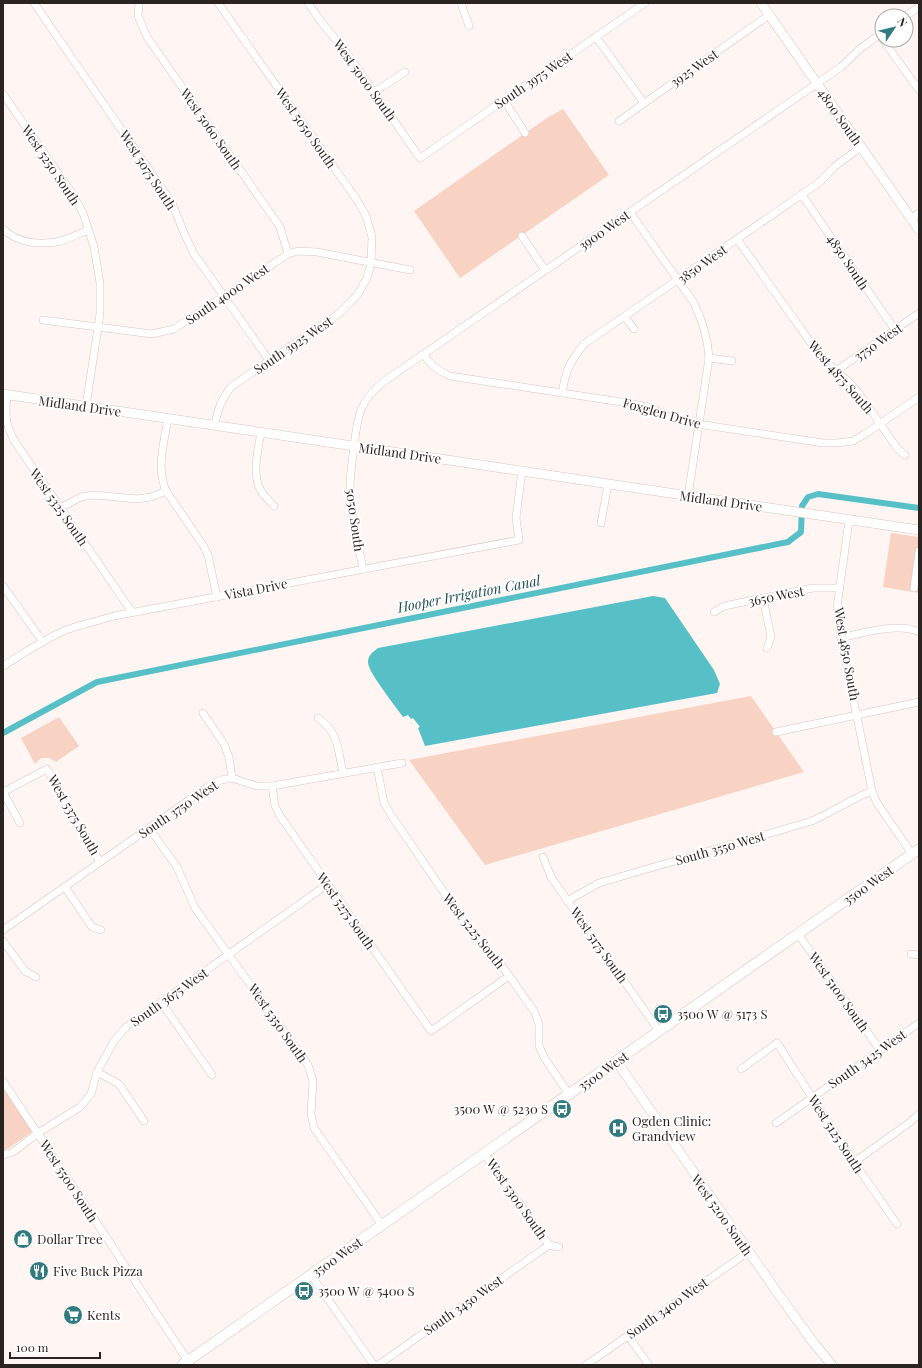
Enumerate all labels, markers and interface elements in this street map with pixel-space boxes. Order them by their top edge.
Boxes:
north arrow [874,8,914,48]
text: N [894,14,911,30]
street label: West 5000 South [329,35,401,124]
street label: 3925 West [666,45,721,90]
street label: South 3975 West [490,47,575,112]
street label: West 5050 South [272,83,341,172]
street label: West 5060 South [176,84,246,173]
street label: 4800 South [815,85,866,149]
street label: West 5250 South [18,121,85,208]
street label: West 5075 South [116,126,181,213]
street label: 3900 West [575,206,633,253]
street label: 4850 South [824,231,873,293]
street label: 3850 West [674,240,730,287]
street label: South 4000 West [182,259,272,328]
street label: South 3925 West [250,312,336,377]
street label: 3750 West [850,319,905,364]
street label: West 4875 South [804,336,878,417]
street label: Midland Drive [38,391,123,420]
street label: Foxglen Drive [621,393,704,432]
street label: Midland Drive [358,438,443,467]
street label: West 5325 South [26,464,93,549]
street label: Midland Drive [679,486,764,515]
street label: 5050 South [343,487,368,553]
water label: Hooper Irrigation Canal [395,570,543,617]
street label: Vista Drive [222,574,289,603]
street label: 3650 West [747,582,806,609]
street label: West 4850 South [831,605,864,702]
street label: West 5375 South [44,771,104,858]
street label: South 3750 West [135,776,221,841]
street label: South 3550 West [673,827,767,868]
street label: 3500 West [839,861,896,908]
street label: West 5275 South [313,868,379,953]
street label: West 5225 South [439,889,509,972]
street label: West 5175 South [566,903,632,986]
street label: West 5100 South [805,948,873,1035]
street label: South 3675 West [127,963,211,1030]
street label: West 5350 South [244,979,312,1066]
bus stop icon: 3500 W @ 5173 S [652,1003,674,1025]
place label: 3500 W @ 5173 S [677,1005,768,1022]
street label: South 3425 West [824,1025,909,1092]
street label: 3500 West [574,1047,631,1094]
street label: West 5125 South [804,1091,868,1176]
bus stop icon: 3500 W @ 5230 S [551,1098,573,1120]
place label: 3500 W @ 5230 S [454,1100,548,1117]
place label: Ogden Clinic: Grandview [632,1112,711,1144]
hospital icon: Ogden Clinic: Grandview [607,1117,629,1139]
street label: West 5500 South [36,1136,102,1225]
street label: West 5300 South [483,1154,552,1243]
street label: West 5200 South [688,1170,757,1259]
shop icon: Dollar Tree [12,1228,34,1250]
place label: Dollar Tree [37,1230,103,1247]
street label: 3500 West [308,1233,365,1280]
restaurant icon: Five Buck Pizza [28,1260,50,1282]
place label: Five Buck Pizza [53,1262,143,1279]
street label: South 3450 West [420,1271,506,1338]
street label: South 3400 West [623,1273,711,1342]
bus stop icon: 3500 W @ 5400 S [293,1280,315,1302]
place label: 3500 W @ 5400 S [318,1282,415,1299]
supermarket icon: Kents [62,1304,84,1326]
place label: Kents [87,1306,120,1323]
scale bar [10,1334,100,1360]
text: 100 m [16,1339,49,1355]

